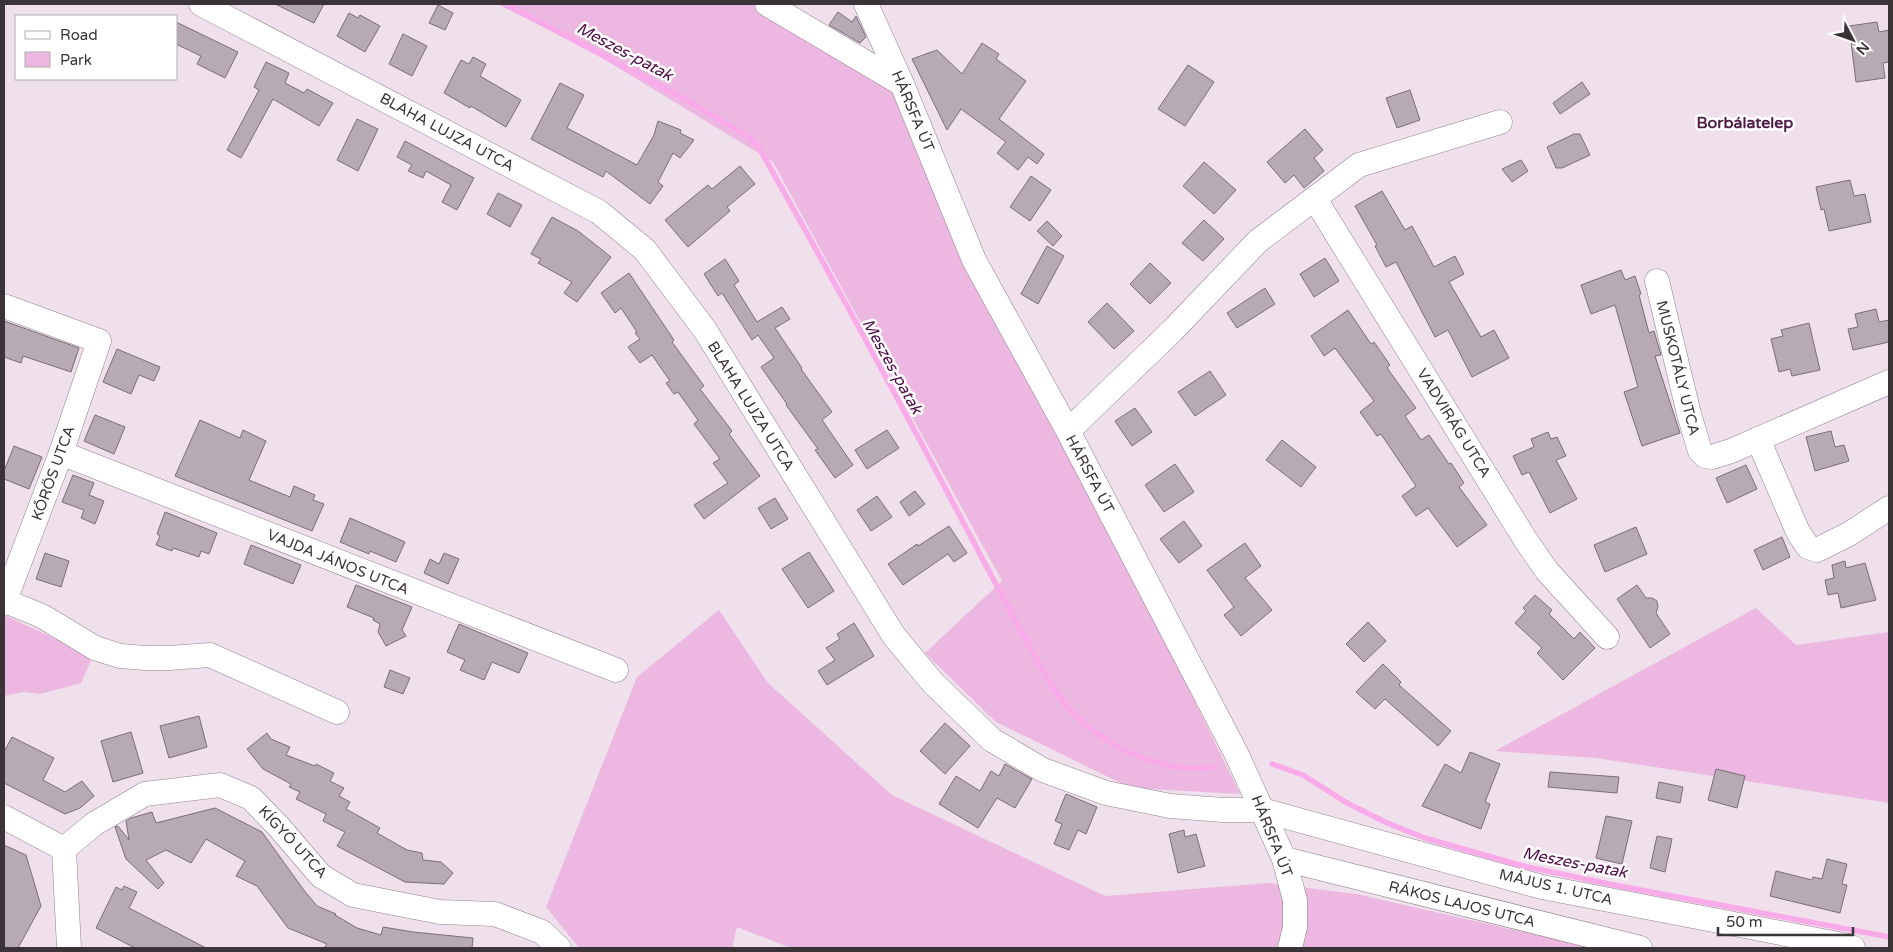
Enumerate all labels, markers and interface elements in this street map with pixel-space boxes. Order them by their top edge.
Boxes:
legend [15,15,178,80]
north arrow [1828,15,1878,65]
water label: Meszes-patak [573,18,677,86]
text: Road [60,26,98,44]
text: N [1852,38,1873,58]
text: Park [60,51,92,69]
street label: HÁRSFA ÚT [888,68,938,154]
street label: BLAHA LUJZA UTCA [377,89,517,175]
district label: Borbálatelep [1697,113,1793,133]
street label: MUSKOTÁLY UTCA [1653,299,1703,437]
water label: Meszes-patak [858,315,927,419]
street label: BLAHA LUJZA UTCA [704,338,798,474]
street label: VADVIRÁG UTCA [1413,365,1495,481]
street label: KŐRÖS UTCA [28,423,78,523]
street label: HÁRSFA ÚT [1062,432,1118,516]
street label: VAJDA JÁNOS UTCA [264,525,412,599]
street label: HÁRSFA ÚT [1247,793,1297,879]
street label: KÍGYÓ UTCA [255,802,331,882]
water label: Meszes-patak [1521,843,1630,883]
street label: MÁJUS 1. UTCA [1497,865,1615,909]
street label: RÁKOS LAJOS UTCA [1387,877,1537,931]
scale bar [1718,904,1853,936]
text: 50 m [1726,913,1763,931]

